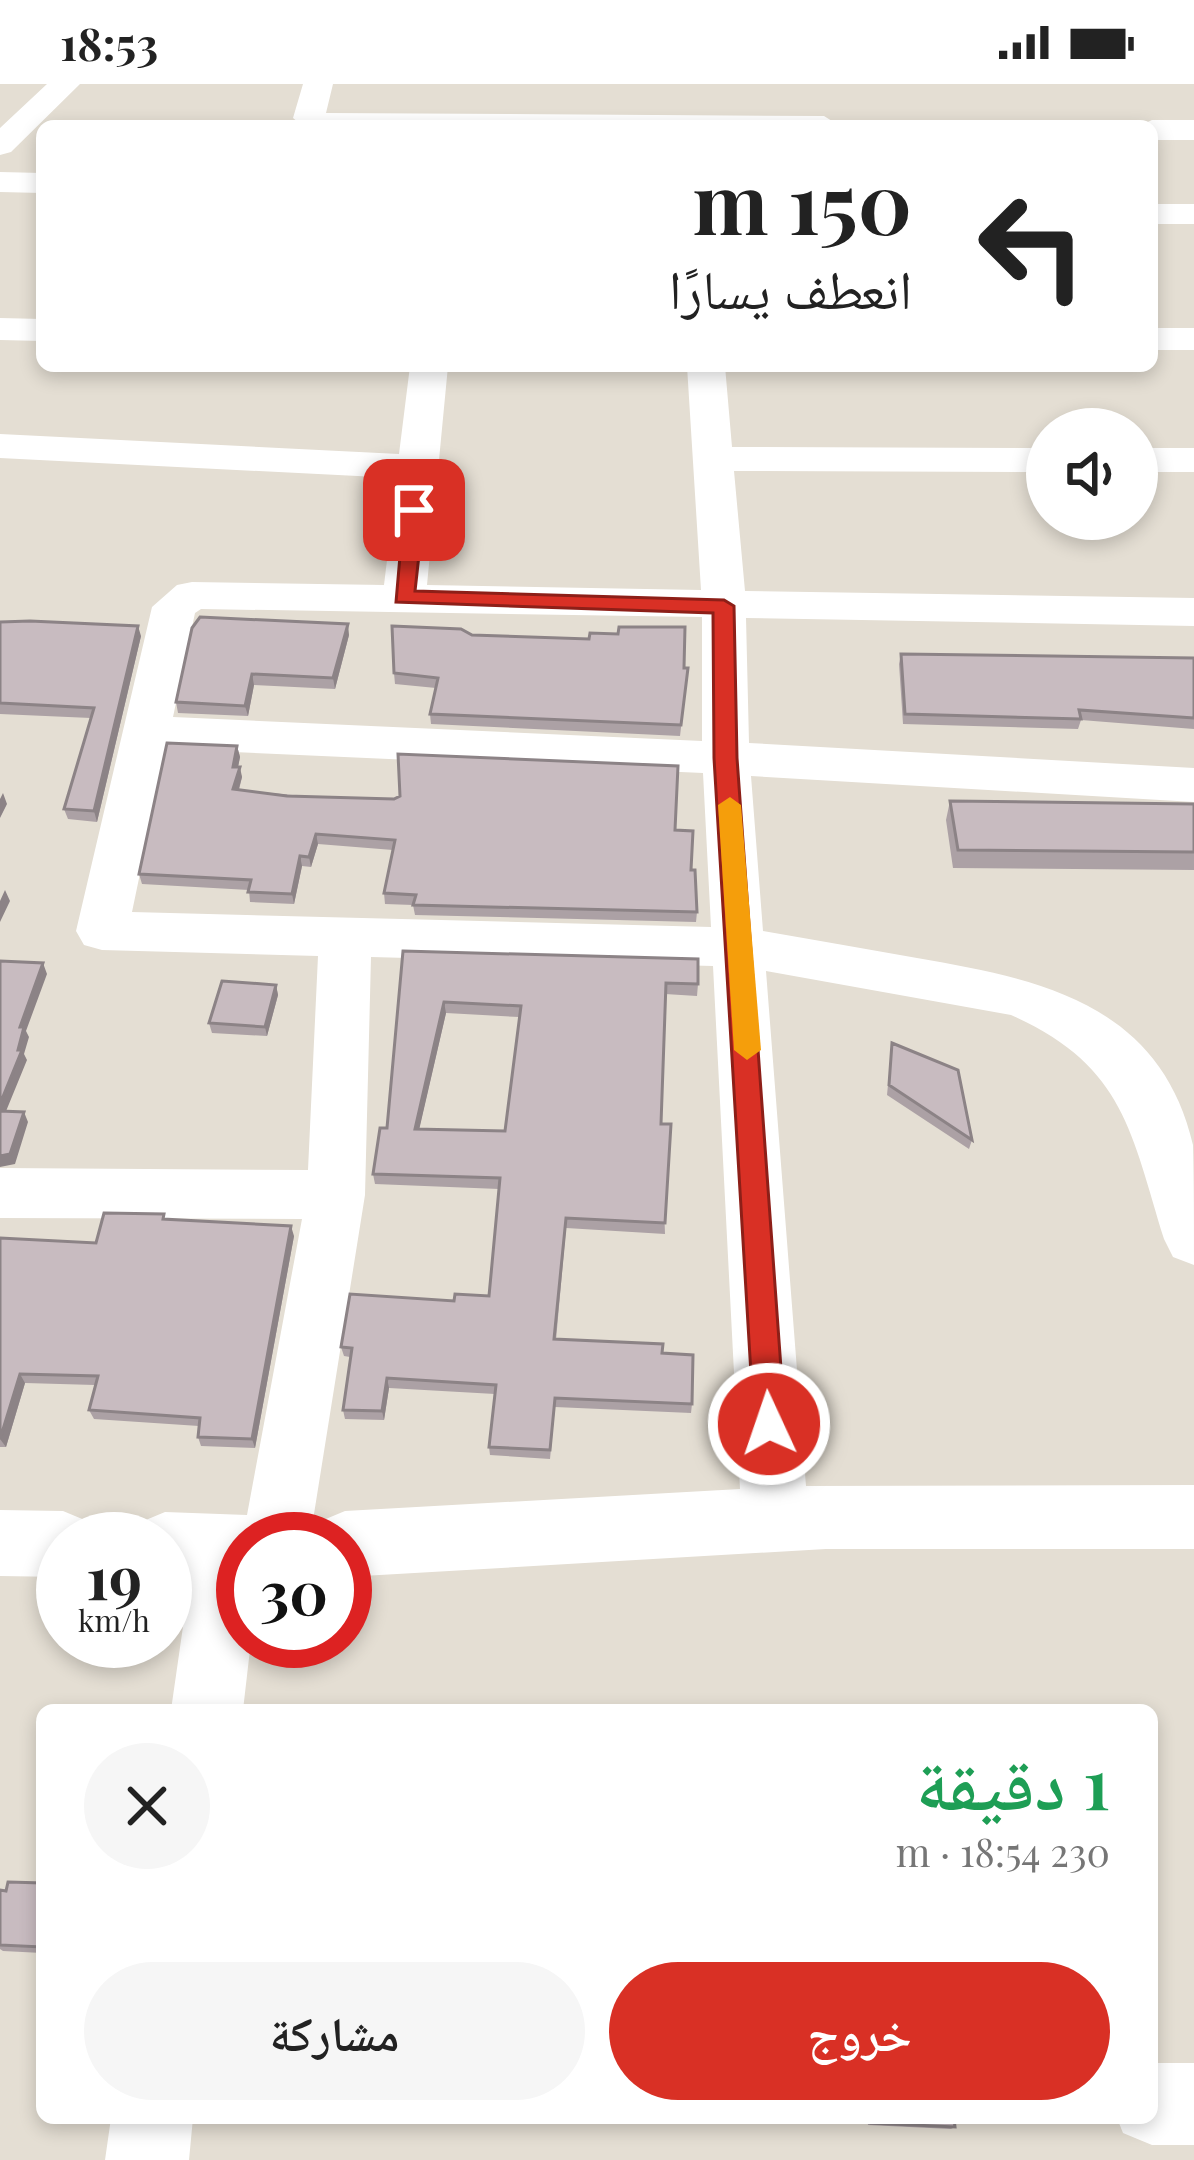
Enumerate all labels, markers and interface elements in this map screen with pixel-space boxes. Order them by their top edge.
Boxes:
text: 18:53 [60,12,158,72]
text: 150 m [692,144,912,256]
icon: left [954,168,1110,324]
text: انعطف يسارًا [669,251,912,323]
map controls [1026,408,1158,540]
button: sound [1026,408,1158,540]
pin [363,459,465,561]
icon: arrive [381,477,447,543]
position arrow [706,1361,832,1487]
speed limit sign: 30 [216,1512,372,1668]
text: 19 [86,1535,142,1615]
text: km/h [78,1600,150,1640]
text: 1 دقيقة [916,1732,1110,1828]
button: close [84,1743,210,1869]
text: 230 m · 18:54 [896,1825,1110,1877]
button: مشاركة [84,1962,585,2100]
button: خروج [609,1962,1110,2100]

